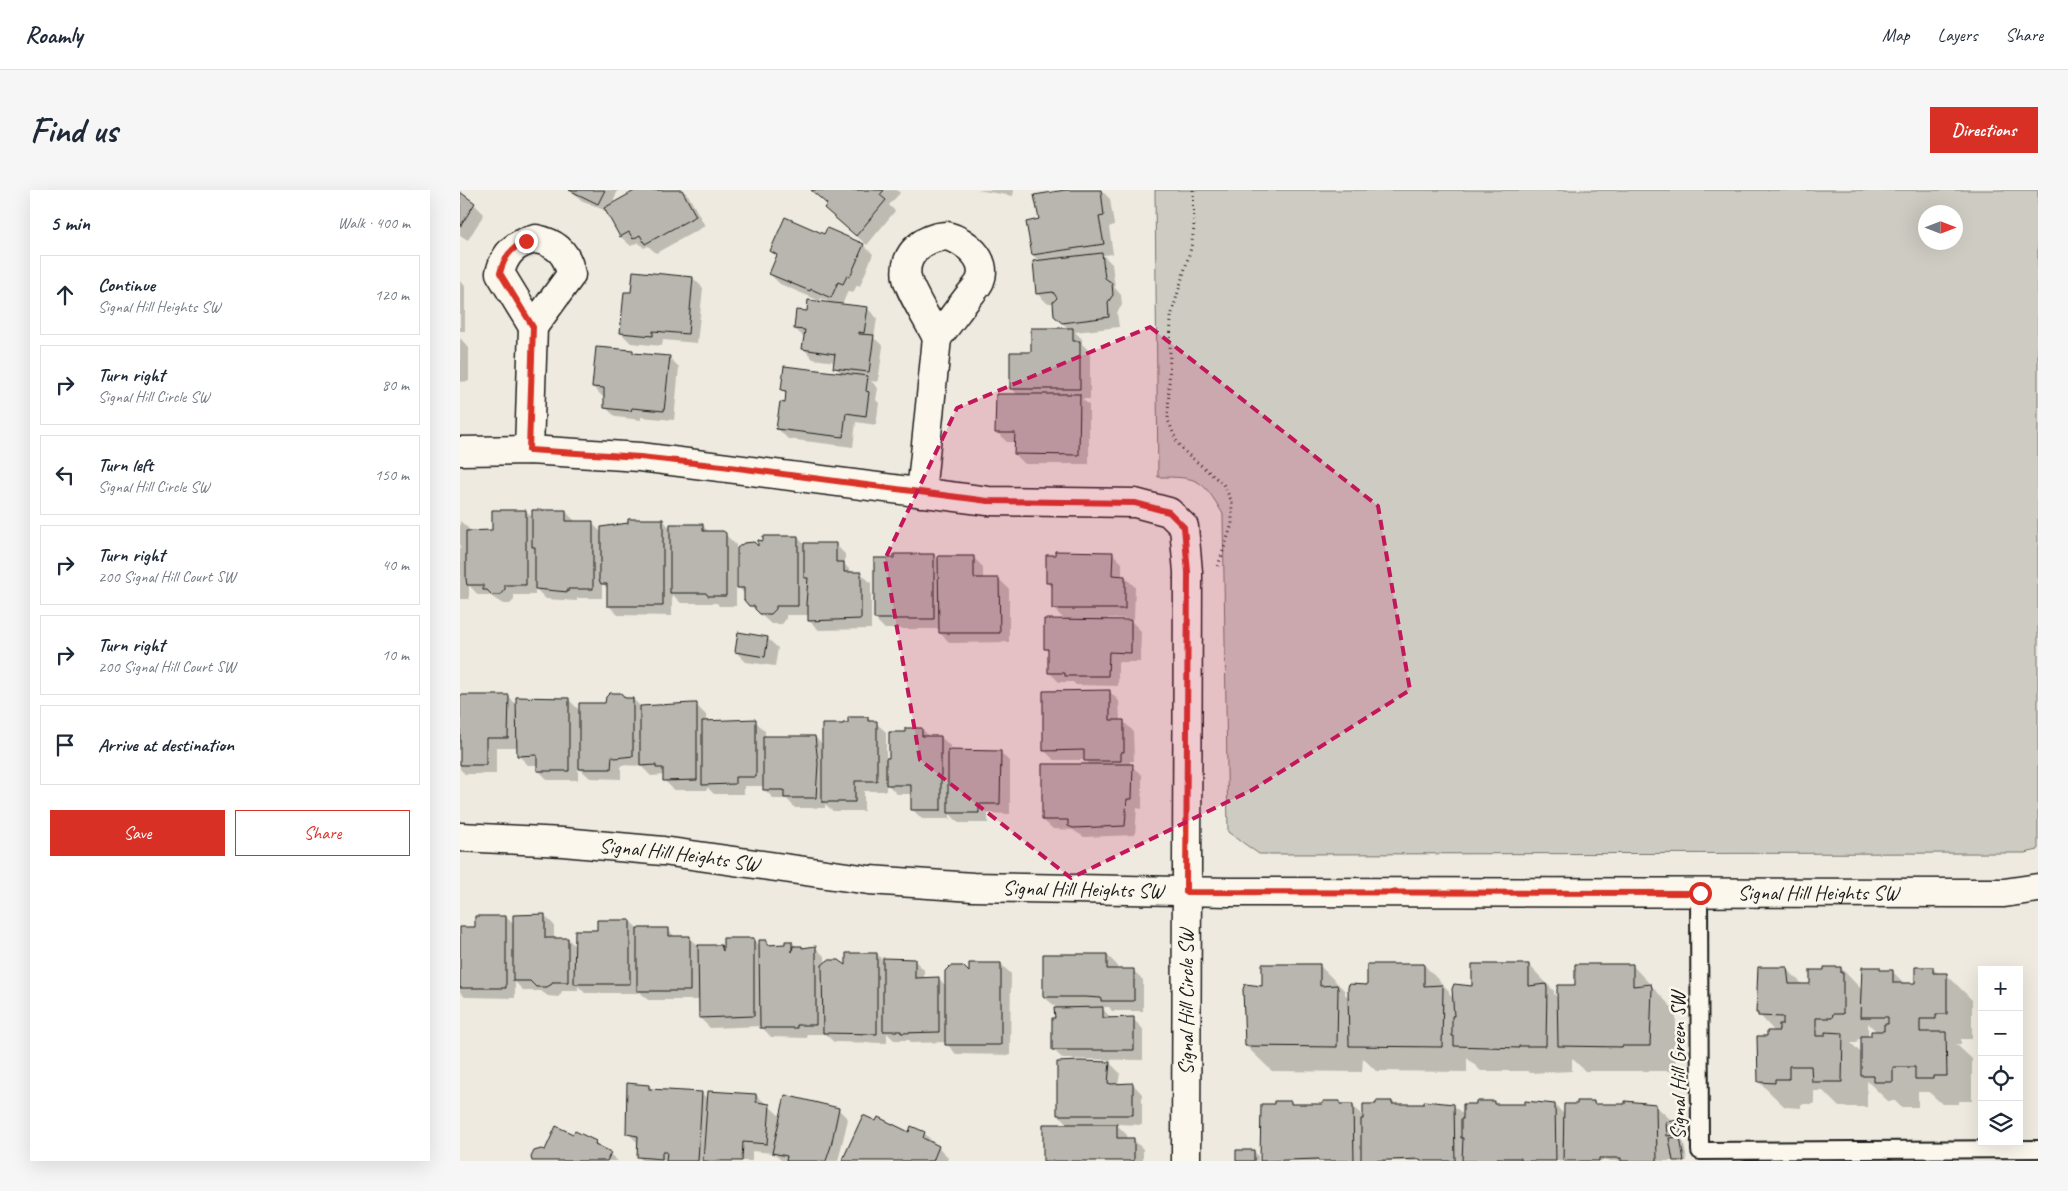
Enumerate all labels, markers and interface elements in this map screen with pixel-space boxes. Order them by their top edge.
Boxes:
text: Roamly [25,20,82,50]
text: Map [1882,24,1910,46]
text: Layers [1938,24,1977,46]
text: Share [2005,24,2043,46]
button: Directions [1930,107,2038,153]
text: Find us [30,108,117,153]
north arrow [1918,205,1963,250]
text: 5 min [50,210,90,236]
text: Walk · 400 m [338,213,410,233]
route end [515,230,538,253]
text: Continue [98,273,155,297]
icon: ahead [51,281,79,309]
text: 120 m [375,285,409,305]
text: Signal Hill Heights SW [98,297,221,317]
text: Turn right [98,363,165,387]
icon: right [51,371,79,399]
text: 80 m [382,375,409,395]
text: Signal Hill Circle SW [98,387,210,407]
text: Turn left [98,453,153,477]
icon: left [51,461,79,489]
text: 150 m [375,465,409,485]
text: Signal Hill Circle SW [98,477,210,497]
text: Turn right [98,543,165,567]
icon: right [51,551,79,579]
text: 40 m [382,555,409,575]
text: 200 Signal Hill Court SW [98,567,235,587]
text: Turn right [98,633,165,657]
icon: right [51,641,79,669]
text: 10 m [382,645,409,665]
text: 200 Signal Hill Court SW [98,657,235,677]
icon: arrive [51,731,79,759]
text: Arrive at destination [98,733,234,757]
button: Save [50,810,225,856]
button: Share [235,810,410,856]
street label: Signal Hill Heights SW [598,832,763,878]
street label: Signal Hill Heights SW [1002,875,1166,904]
street label: Signal Hill Heights SW [1737,880,1901,906]
route start [1689,882,1712,905]
street label: Signal Hill Circle SW [1173,927,1199,1075]
map controls [1978,966,2023,1146]
button: + [1978,966,2023,1011]
street label: Signal Hill Green SW [1665,988,1691,1140]
button: − [1978,1011,2023,1056]
button: locate [1978,1056,2023,1101]
button: layers [1978,1101,2023,1146]

